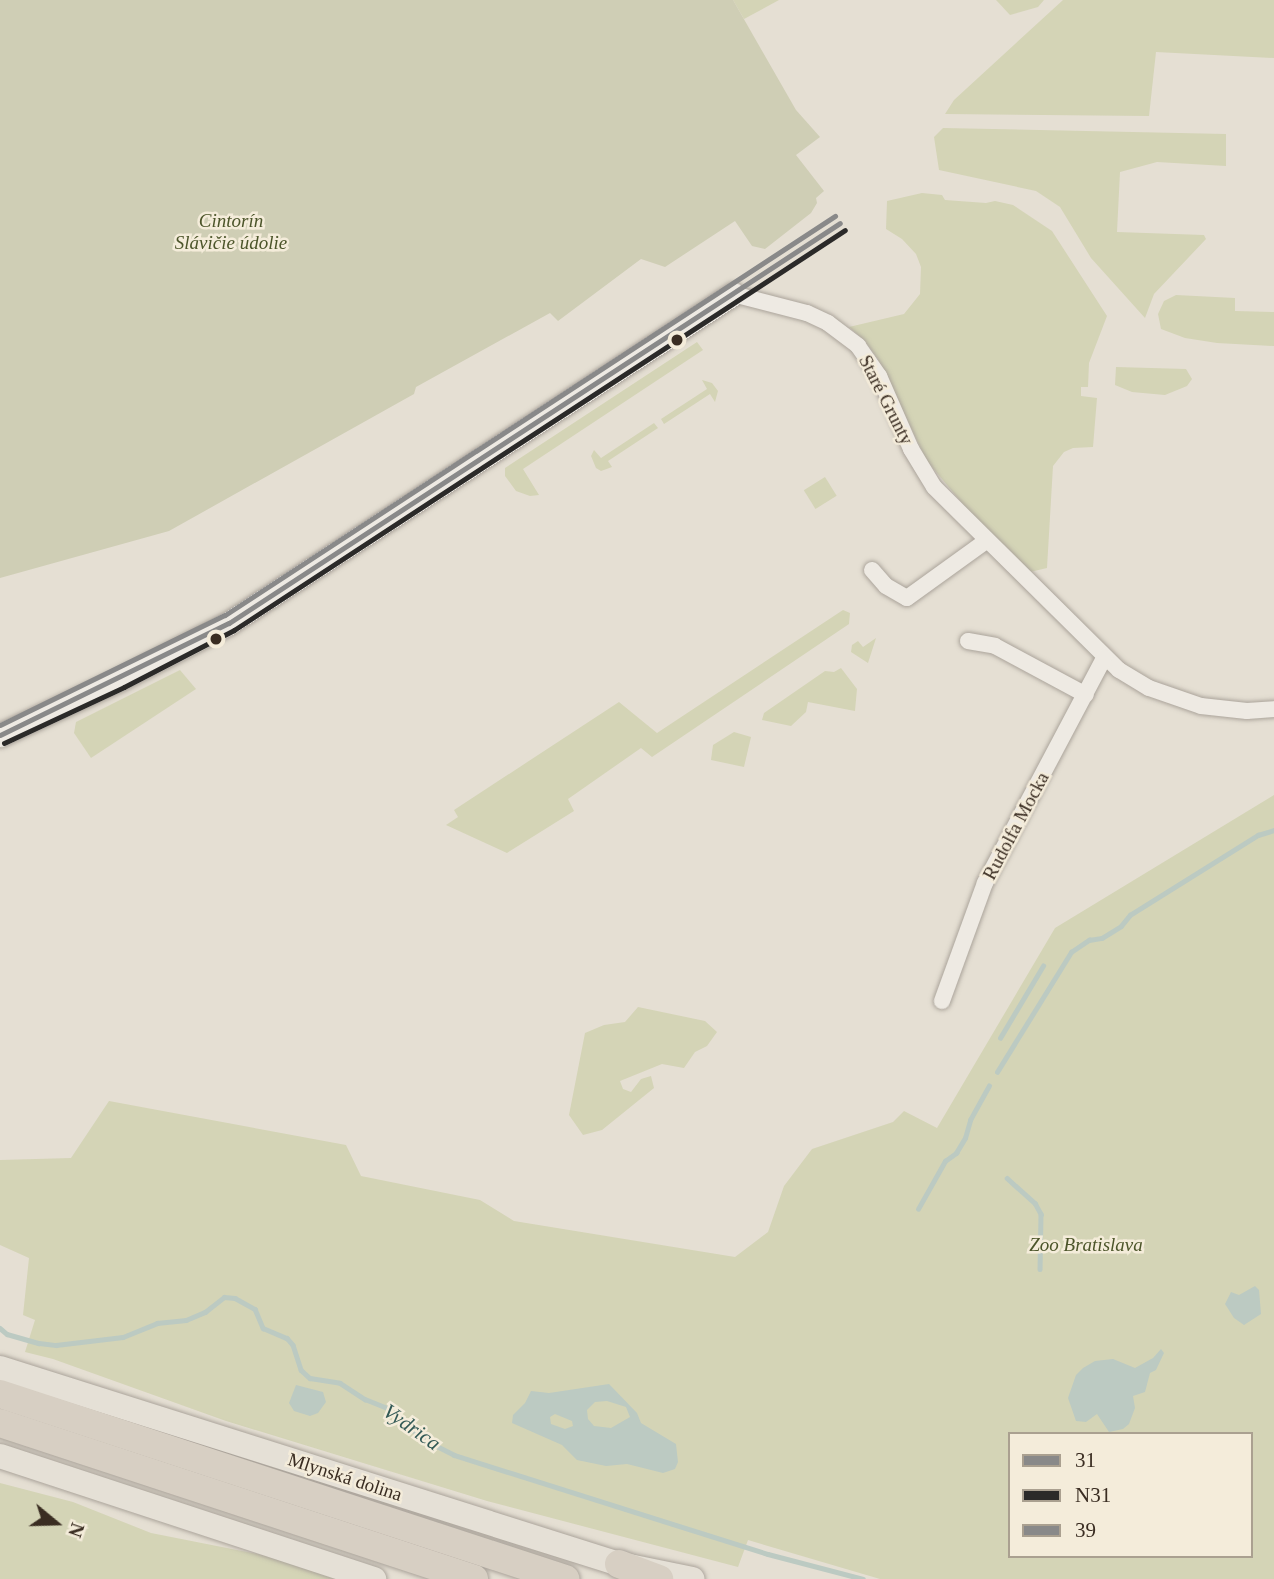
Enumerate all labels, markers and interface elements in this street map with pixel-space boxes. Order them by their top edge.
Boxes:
park label: Cintorín Slávičie údolie [175,210,287,254]
unlabelled marker [670,333,684,347]
street label: Staré Grunty [854,351,918,449]
unlabelled marker [209,632,223,646]
street label: Rudolfa Mocka [978,768,1054,884]
park label: Zoo Bratislava [1029,1234,1143,1256]
water label: Vydrica [378,1398,446,1456]
legend [1008,1432,1253,1558]
street label: Mlynská dolina [285,1448,405,1506]
text: 31 [1075,1448,1096,1472]
text: N31 [1075,1483,1111,1507]
north arrow [21,1488,91,1558]
text: 39 [1075,1518,1096,1542]
text: N [64,1520,88,1540]

